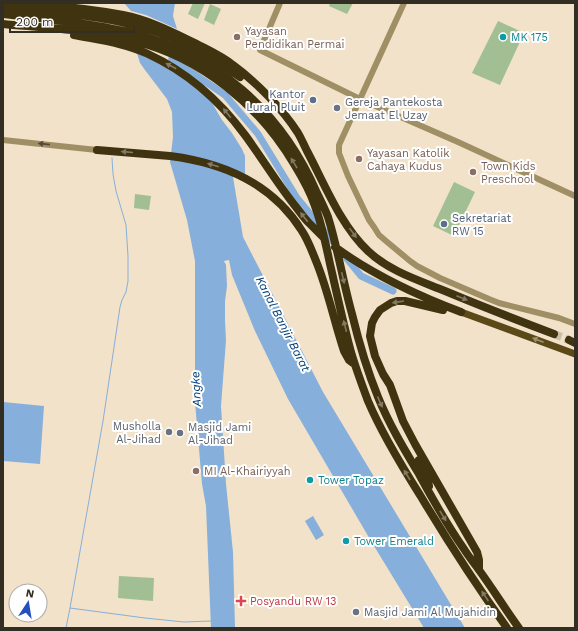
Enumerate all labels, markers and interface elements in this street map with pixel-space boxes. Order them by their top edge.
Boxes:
scale bar [10,8,134,34]
text: 200 m [16,15,53,29]
place label: Yayasan Pendidikan Permai [245,25,344,51]
place label: MK 175 [511,31,548,44]
marker: Yayasan Pendidikan Permai [232,32,242,42]
marker: MK 175 [498,32,508,42]
one-way arrow [165,63,177,70]
place label: Kantor Lurah Pluit [246,88,306,114]
marker: Kantor Lurah Pluit [308,95,318,105]
place label: Gereja Pantekosta Jemaat El Uzay [345,96,443,122]
marker: Gereja Pantekosta Jemaat El Uzay [332,103,342,113]
one-way arrow [222,107,231,118]
one-way arrow [38,140,50,147]
place label: Yayasan Katolik Cahaya Kudus [367,147,449,173]
one-way arrow [121,149,133,156]
marker: Yayasan Katolik Cahaya Kudus [354,154,364,164]
one-way arrow [290,157,297,169]
place label: Town Kids Preschool [481,160,536,186]
one-way arrow [206,162,218,168]
marker: Town Kids Preschool [468,167,478,177]
one-way arrow [300,212,308,223]
place label: Sekretariat RW 15 [452,212,511,238]
marker: Sekretariat RW 15 [439,219,449,229]
one-way arrow [348,227,357,238]
one-way arrow [341,272,347,284]
water label: Kanal Banjir Barat [253,274,313,374]
one-way arrow [457,295,468,301]
one-way arrow [392,299,404,305]
one-way arrow [341,320,347,332]
one-way arrow [532,337,544,343]
water label: Angke [188,371,204,408]
one-way arrow [377,397,383,408]
place label: Musholla Al-Jihad [113,420,161,446]
place label: Masjid Jami Al-Jihad [188,421,251,447]
marker: Musholla Al-Jihad [164,427,174,437]
marker: Masjid Jami Al-Jihad [175,428,185,438]
place label: MI Al-Khairiyyah [204,465,291,478]
marker: MI Al-Khairiyyah [191,466,201,476]
one-way arrow [404,469,411,481]
place label: Tower Topaz [318,474,384,487]
marker: Tower Topaz [305,475,315,485]
one-way arrow [439,511,447,521]
place label: Tower Emerald [354,535,434,548]
marker: Tower Emerald [341,536,351,546]
north arrow [8,583,48,623]
text: N [25,587,35,601]
one-way arrow [481,590,488,602]
marker: Posyandu RW 13 [235,595,247,607]
place label: Posyandu RW 13 [250,595,336,608]
place label: Masjid Jami Al Mujahidin [364,606,496,619]
marker: Masjid Jami Al Mujahidin [351,607,361,617]

